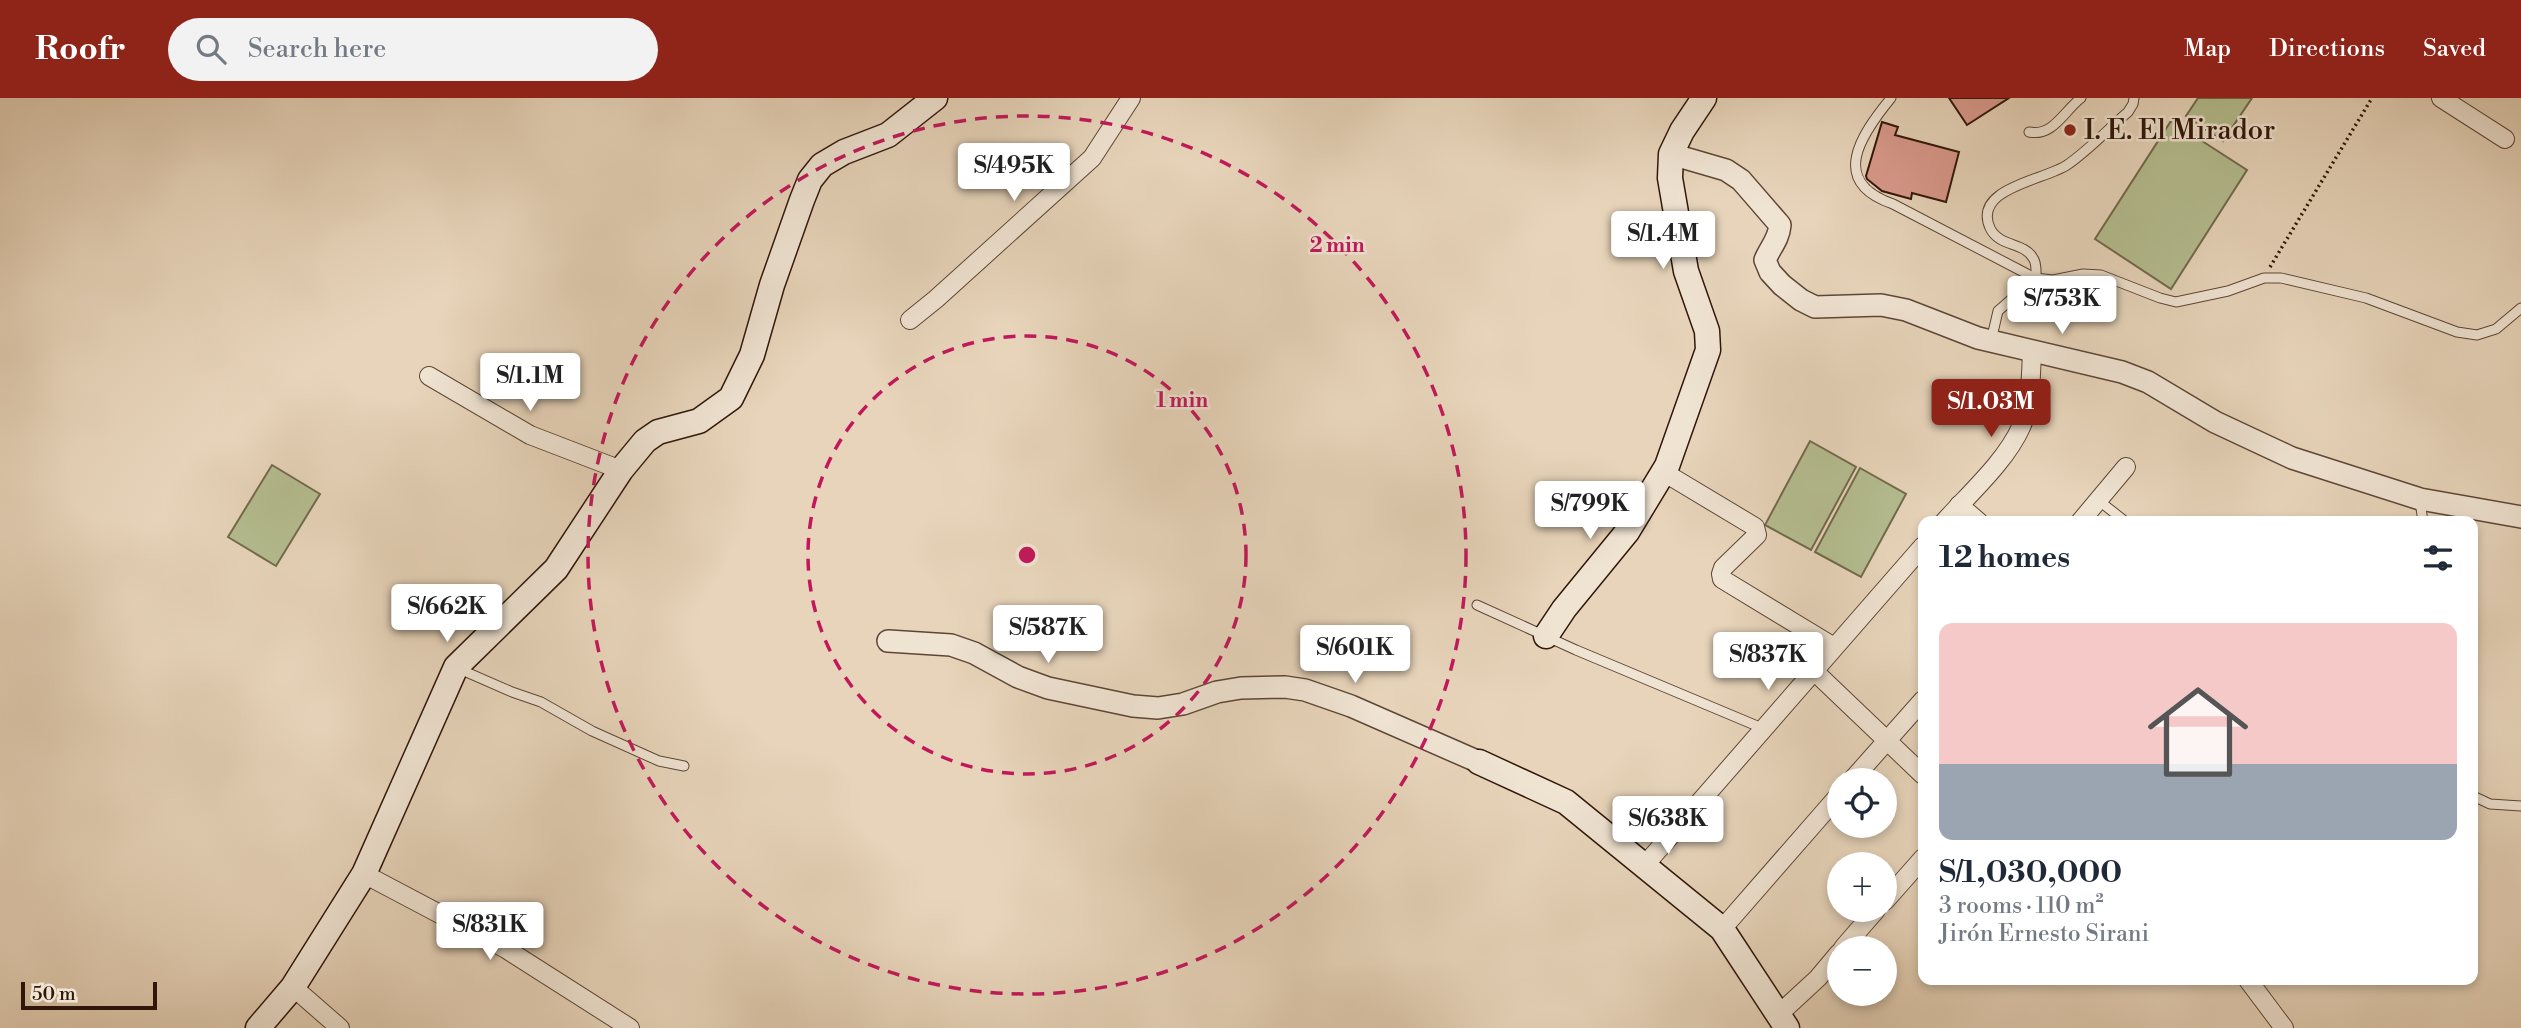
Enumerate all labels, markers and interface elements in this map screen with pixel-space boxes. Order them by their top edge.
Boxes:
search box [168,18,658,81]
text: Roofr [35,29,126,70]
icon: search [192,30,230,68]
text: Search here [248,33,386,65]
text: Map [2184,34,2231,64]
text: Directions [2269,34,2385,64]
text: Saved [2423,34,2486,64]
place label: I. E. El Mirador [2084,113,2275,148]
marker: I. E. El Mirador [2062,122,2078,138]
pin: S/495K [957,144,1071,203]
text: S/495K [974,152,1054,180]
pin: S/1.4M [1606,212,1720,271]
text: S/1.4M [1627,220,1699,248]
text: 2 min [1309,233,1365,259]
pin: S/753K [2005,276,2119,336]
text: S/753K [2023,285,2101,313]
pin: S/1.1M [473,354,587,413]
text: S/1.1M [496,362,564,390]
pin: S/1.03M [1926,380,2056,439]
text: 1 min [1156,388,1208,414]
text: S/1.03M [1948,388,2034,416]
pin: S/799K [1533,482,1647,541]
text: S/799K [1551,490,1629,518]
text: 12 homes [1939,539,2070,577]
icon: filters [2419,539,2457,577]
centre of rings [1015,543,1039,567]
pin: S/662K [390,584,504,644]
text: S/662K [407,593,487,621]
pin: S/587K [991,606,1105,665]
text: S/587K [1009,614,1087,642]
pin: S/601K [1298,626,1412,685]
pin: S/837K [1711,632,1825,692]
text: S/601K [1316,634,1394,662]
text: S/837K [1729,641,1807,669]
icon: home [2135,669,2261,795]
map controls [1827,768,1897,1006]
button: locate [1827,768,1897,838]
pin: S/638K [1611,796,1725,856]
text: S/638K [1628,805,1708,833]
button: + [1827,852,1897,922]
text: S/1,030,000 [1939,854,2122,892]
text: 3 rooms · 110 m² [1939,892,2103,920]
pin: S/831K [433,902,547,962]
text: S/831K [452,911,528,939]
text: Jirón Ernesto Sirani [1939,920,2149,948]
button: − [1827,936,1897,1006]
scale bar [21,979,158,1011]
text: 50 m [32,982,76,1006]

